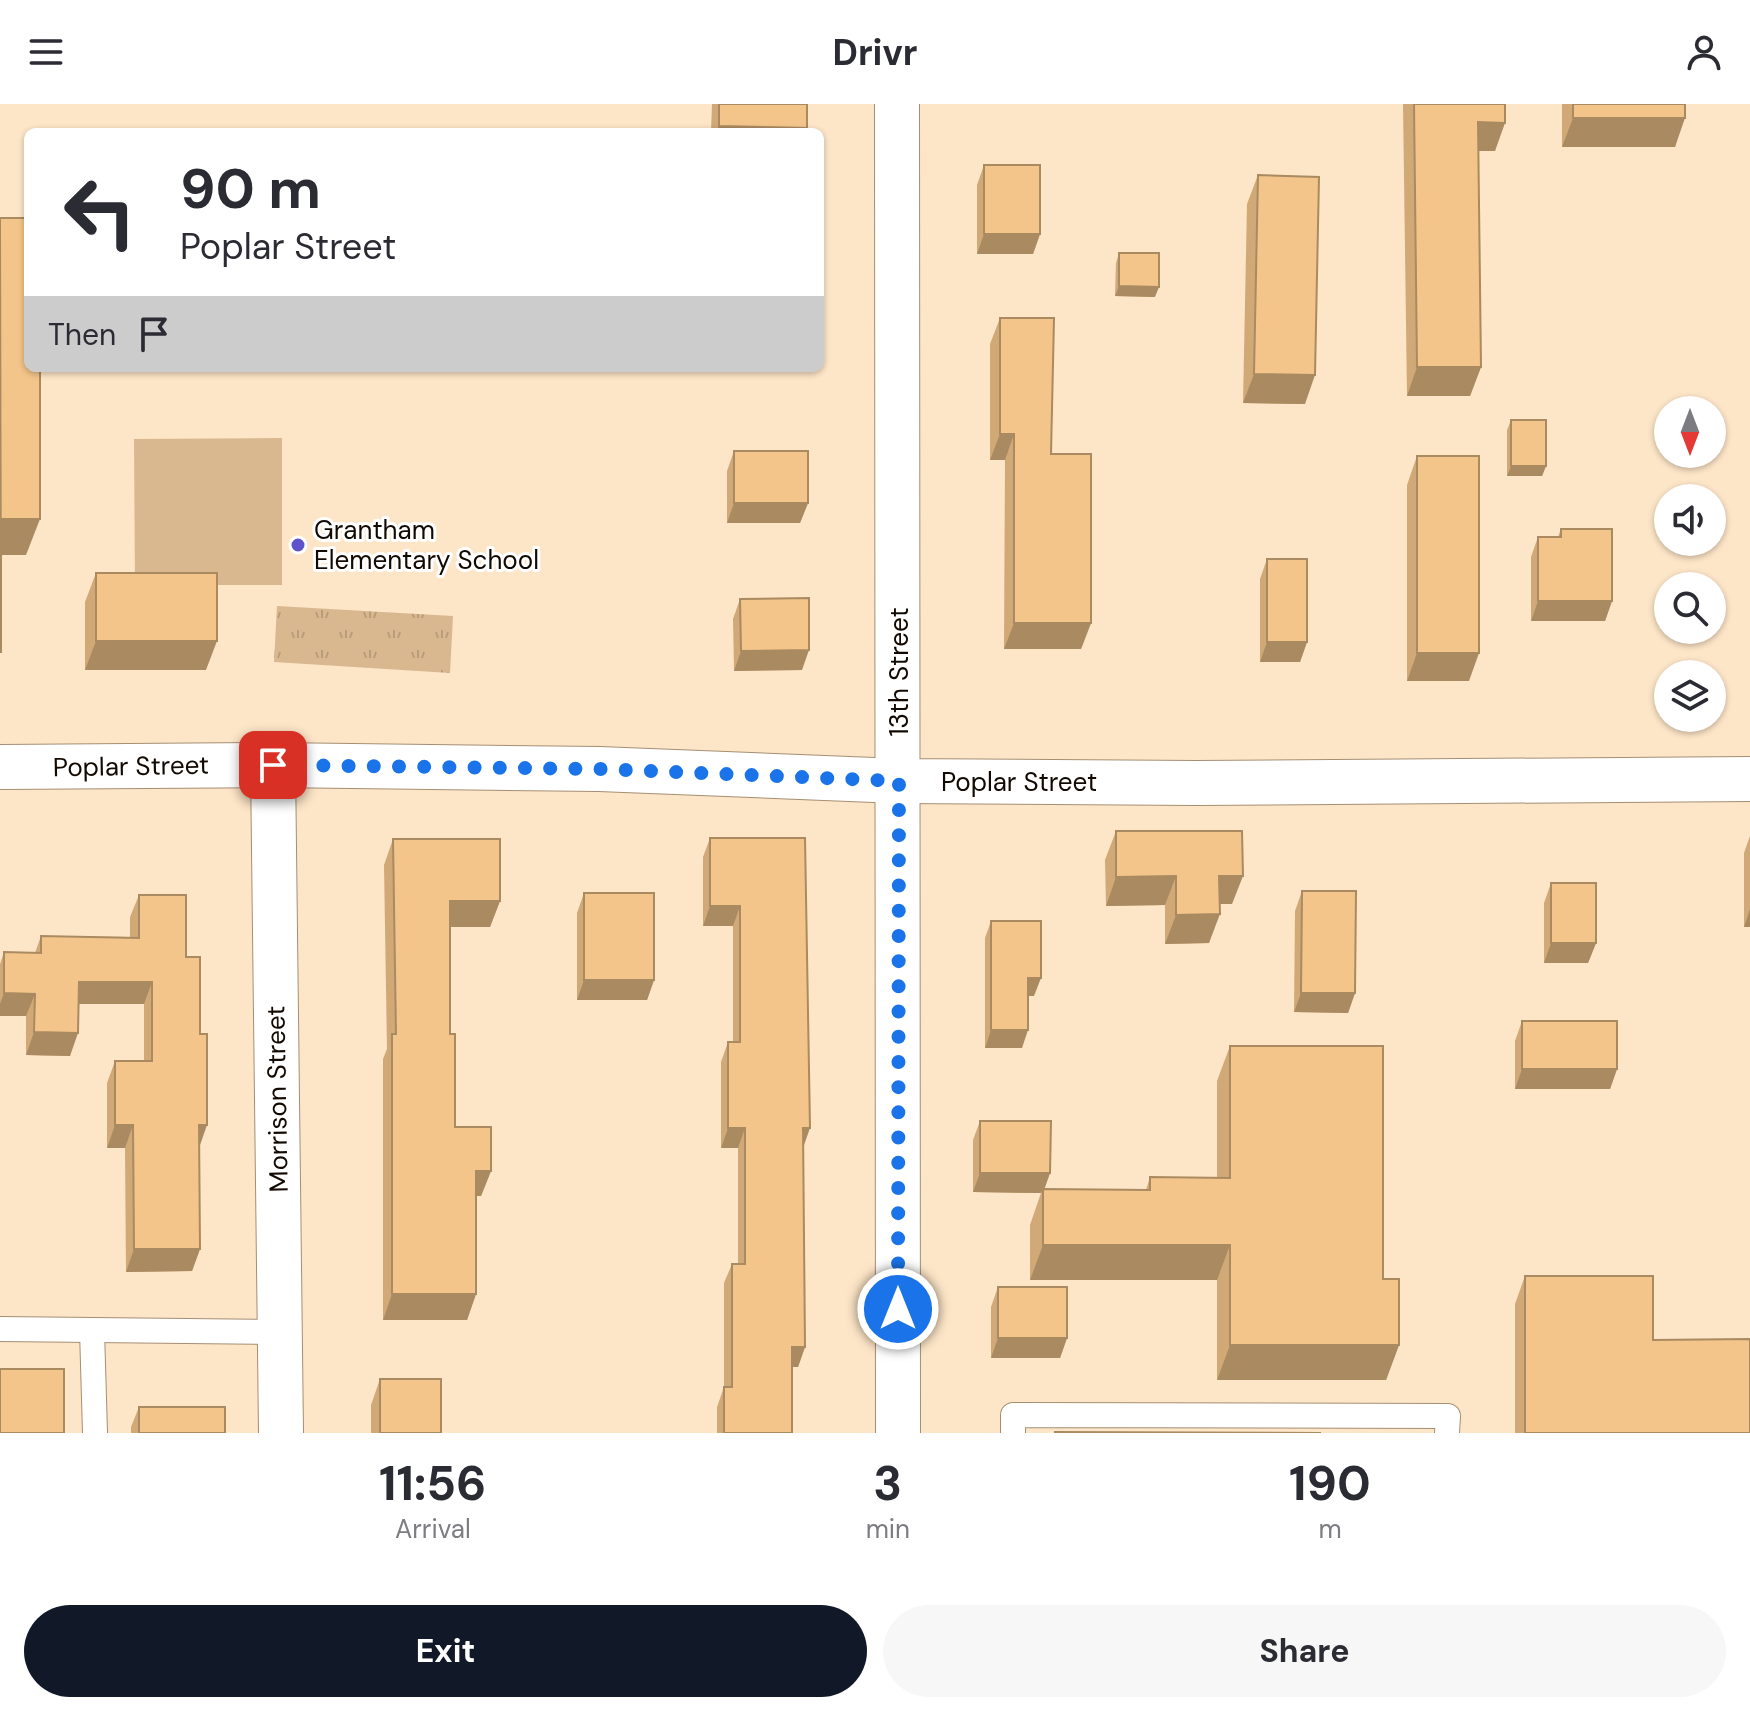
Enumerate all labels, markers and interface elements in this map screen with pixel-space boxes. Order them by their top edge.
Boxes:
text: Drivr [832,29,918,76]
icon: menu [24,30,68,74]
icon: person [1682,30,1726,74]
text: 90 m [180,152,321,225]
icon: left [48,160,152,264]
text: Poplar Street [180,223,396,270]
icon: arrive [132,312,176,356]
text: Then [48,315,116,354]
north arrow [1654,396,1726,468]
map controls [1654,396,1726,732]
button: sound [1654,484,1726,556]
place label: Grantham Elementary School [314,513,539,577]
marker: Grantham Elementary School [289,536,307,554]
button: search [1654,572,1726,644]
street label: 13th Street [882,607,916,737]
button: layers [1654,660,1726,732]
pin [239,731,307,799]
icon: arrive [251,743,295,787]
street label: Poplar Street [53,748,209,784]
street label: Poplar Street [941,765,1097,799]
street label: Morrison Street [258,1005,296,1193]
position arrow [856,1267,940,1351]
text: 11:56 [379,1452,487,1515]
text: 3 [873,1452,902,1515]
text: 190 [1289,1452,1371,1515]
text: Arrival [395,1512,471,1546]
text: min [866,1512,910,1546]
text: m [1318,1512,1342,1546]
button: Exit [24,1605,867,1697]
button: Share [883,1605,1726,1697]

